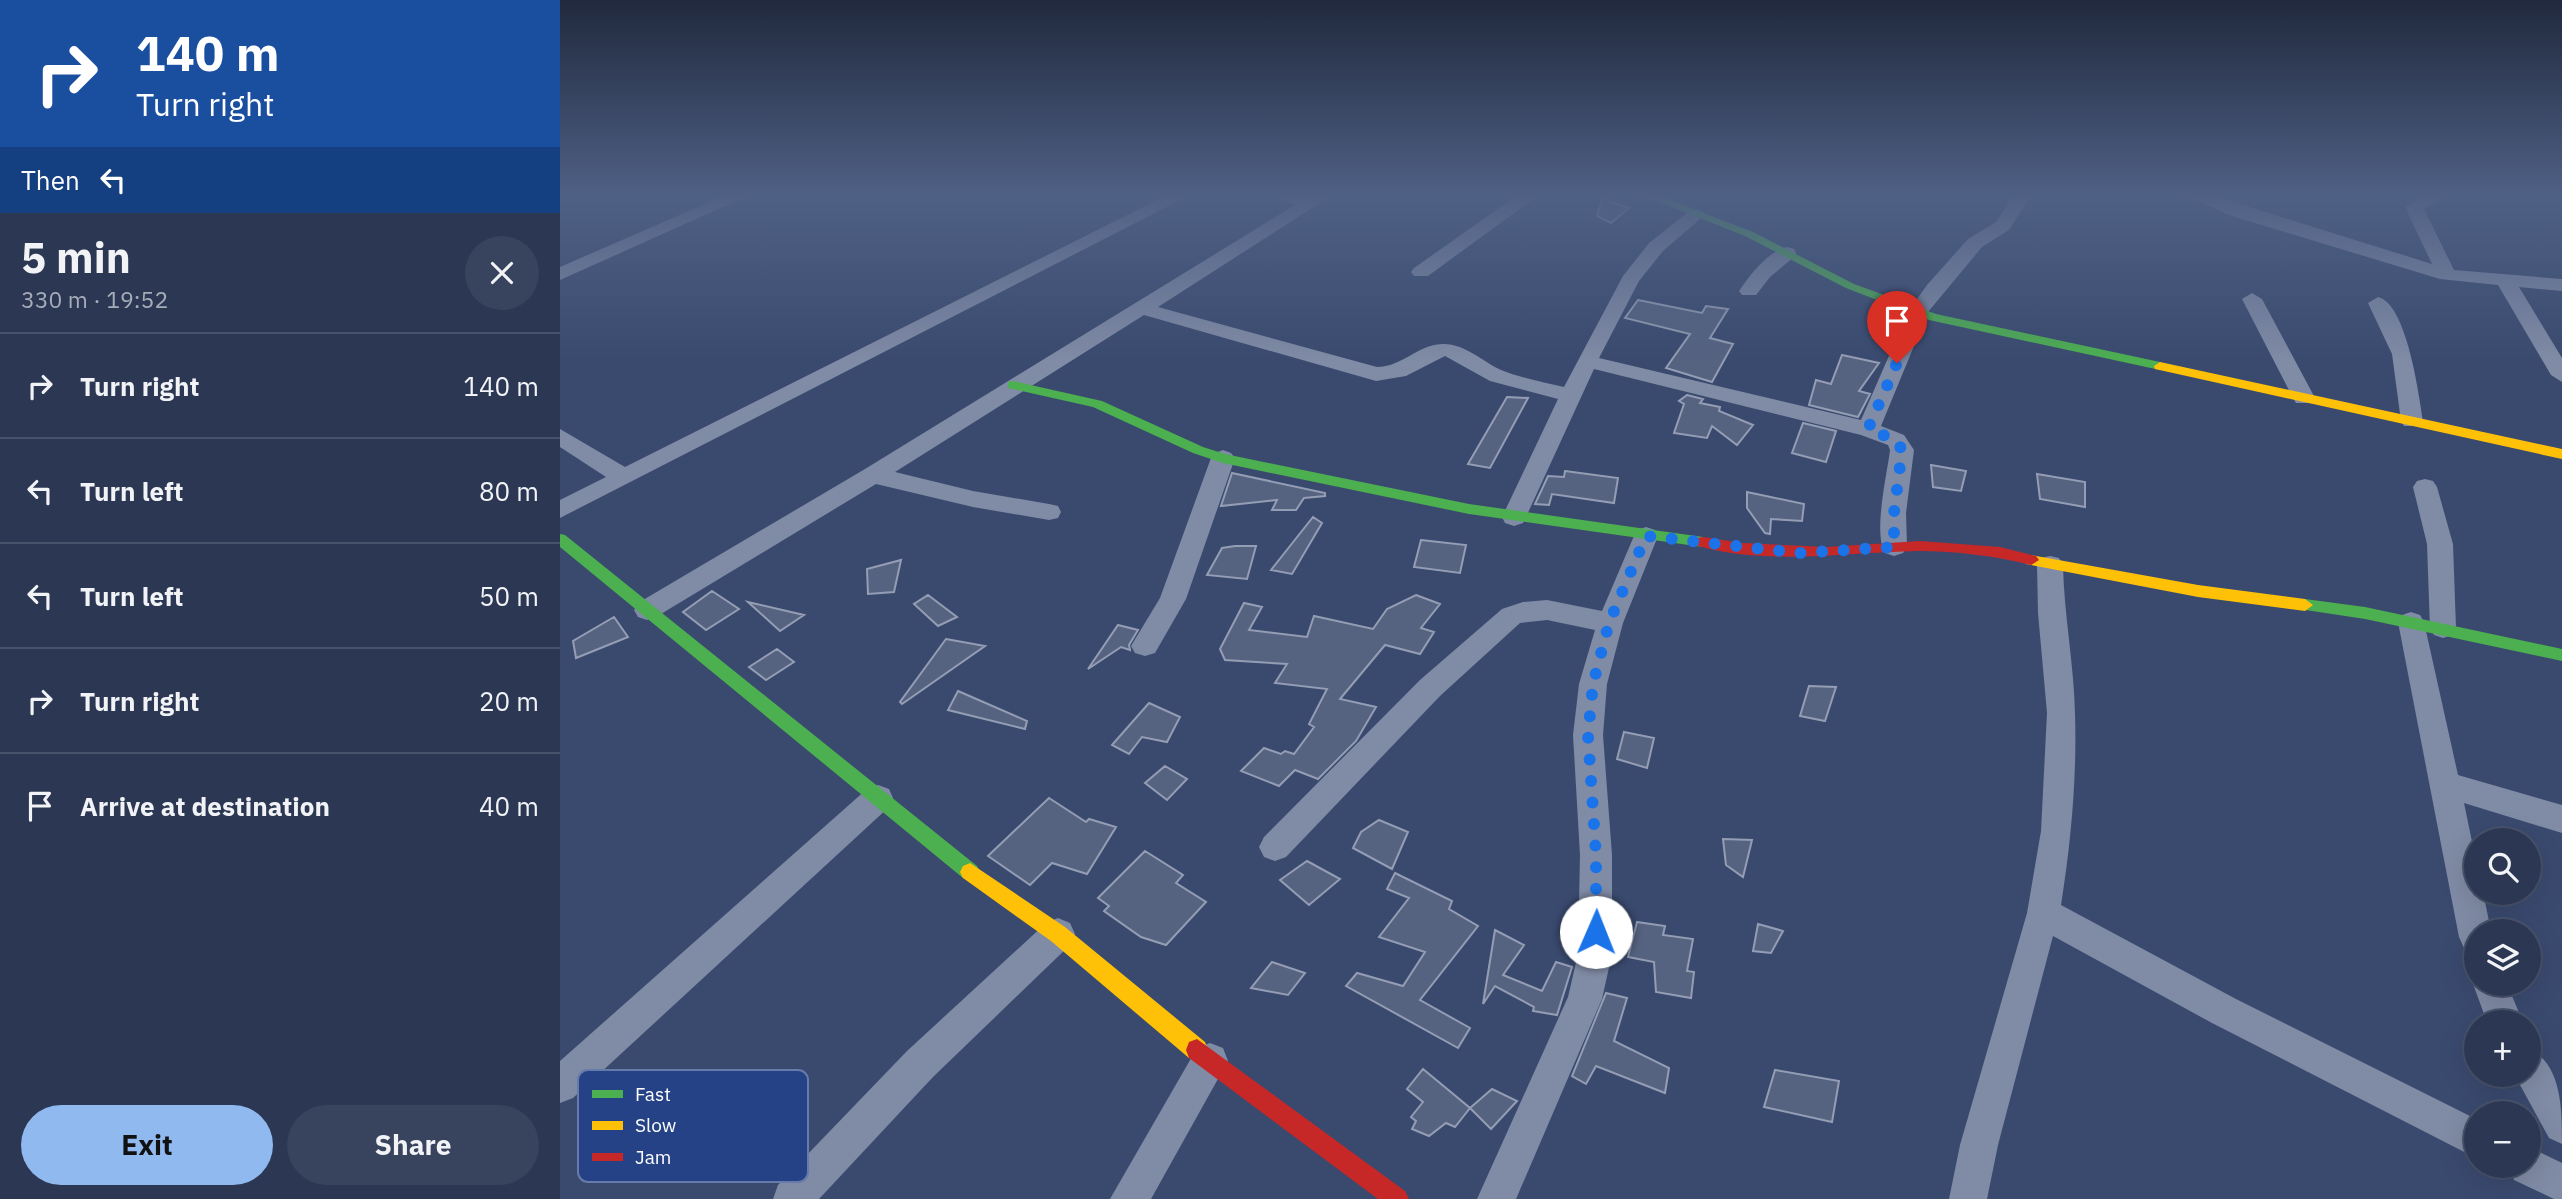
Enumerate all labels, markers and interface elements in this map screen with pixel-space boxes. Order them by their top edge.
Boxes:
text: 140 m [136,21,280,84]
icon: right [21,28,112,119]
text: Turn right [136,83,274,125]
icon: left [94,161,132,199]
text: Then [21,163,80,197]
text: 5 min [21,230,131,285]
button: close [465,236,539,310]
text: 330 m · 19:52 [21,284,168,314]
pin [1867,291,1927,363]
icon: arrive [1878,302,1916,340]
icon: right [21,367,59,405]
text: Turn right [80,369,199,403]
text: 140 m [463,369,539,403]
icon: left [21,472,59,510]
text: Turn left [80,474,183,508]
text: 80 m [479,474,539,508]
icon: left [21,577,59,615]
text: Turn left [80,579,183,613]
text: 50 m [479,579,539,613]
icon: right [21,682,59,720]
text: Turn right [80,684,199,718]
text: 20 m [479,684,539,718]
icon: arrive [21,787,59,825]
text: Arrive at destination [80,789,330,823]
text: 40 m [479,789,539,823]
map controls [2464,828,2541,1178]
button: search [2464,828,2541,905]
position arrow [1559,895,1633,969]
button: layers [2464,919,2541,996]
button: + [2464,1010,2541,1087]
legend [578,1070,808,1182]
text: Fast [635,1082,671,1106]
button: − [2464,1101,2541,1178]
button: Exit [21,1105,273,1185]
button: Share [287,1105,539,1185]
text: Slow [635,1113,676,1137]
text: Jam [635,1145,671,1169]

